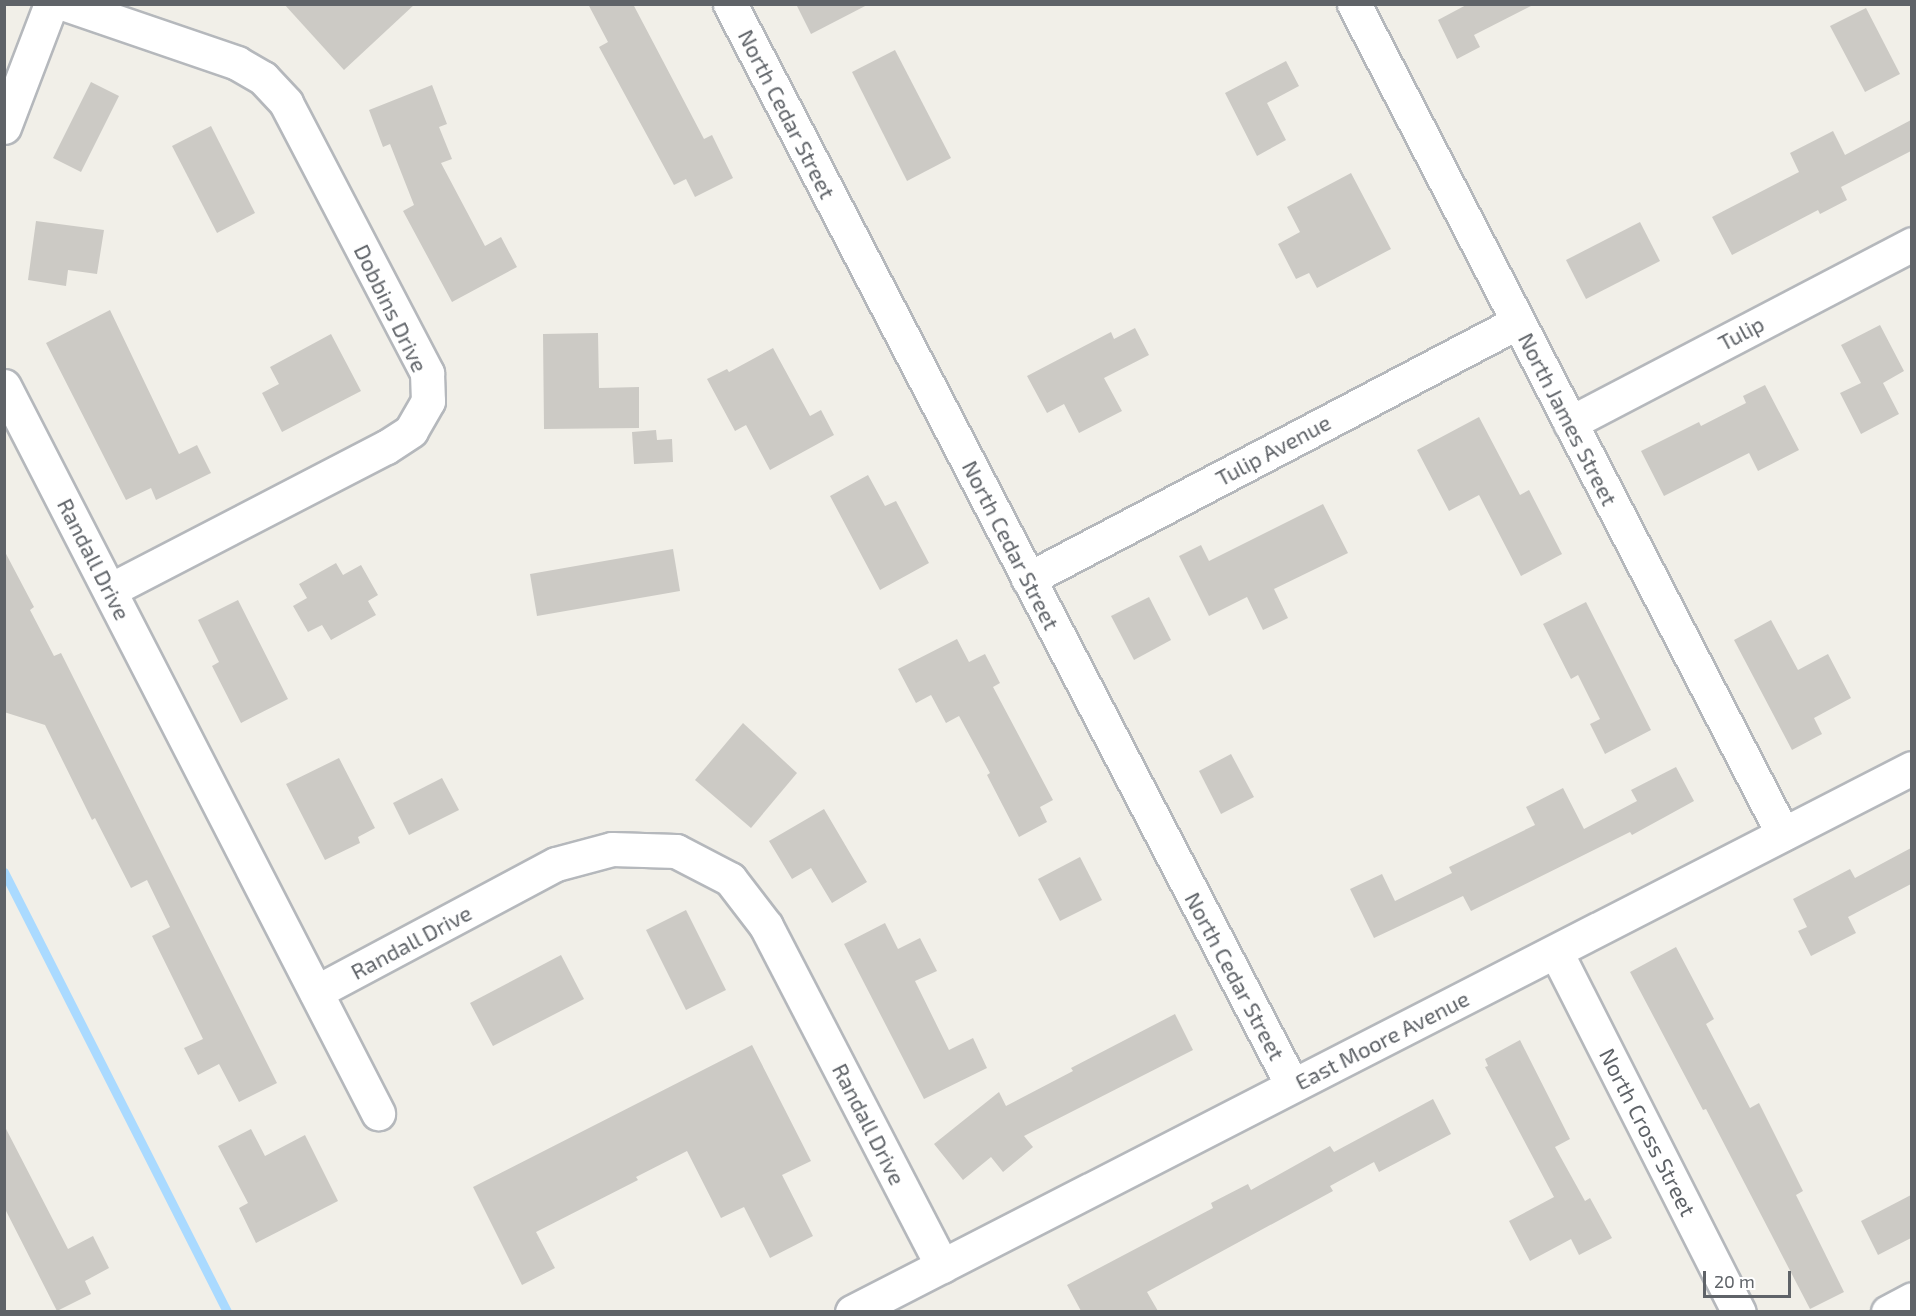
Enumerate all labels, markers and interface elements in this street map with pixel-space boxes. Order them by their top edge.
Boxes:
street label: North Cedar Street [733,25,841,203]
street label: Dobbins Drive [349,240,433,376]
street label: Tulip [1714,310,1768,356]
street label: North James Street [1513,328,1623,510]
street label: Tulip Avenue [1211,409,1335,491]
street label: North Cedar Street [957,456,1065,634]
street label: Randall Drive [52,494,136,624]
street label: North Cedar Street [1179,887,1291,1065]
street label: Randall Drive [346,899,476,985]
street label: East Moore Avenue [1290,985,1474,1095]
street label: North Cross Street [1594,1044,1702,1220]
street label: Randall Drive [827,1059,911,1189]
scale bar [1706,1259,1794,1297]
text: 20 m [1714,1270,1755,1292]

